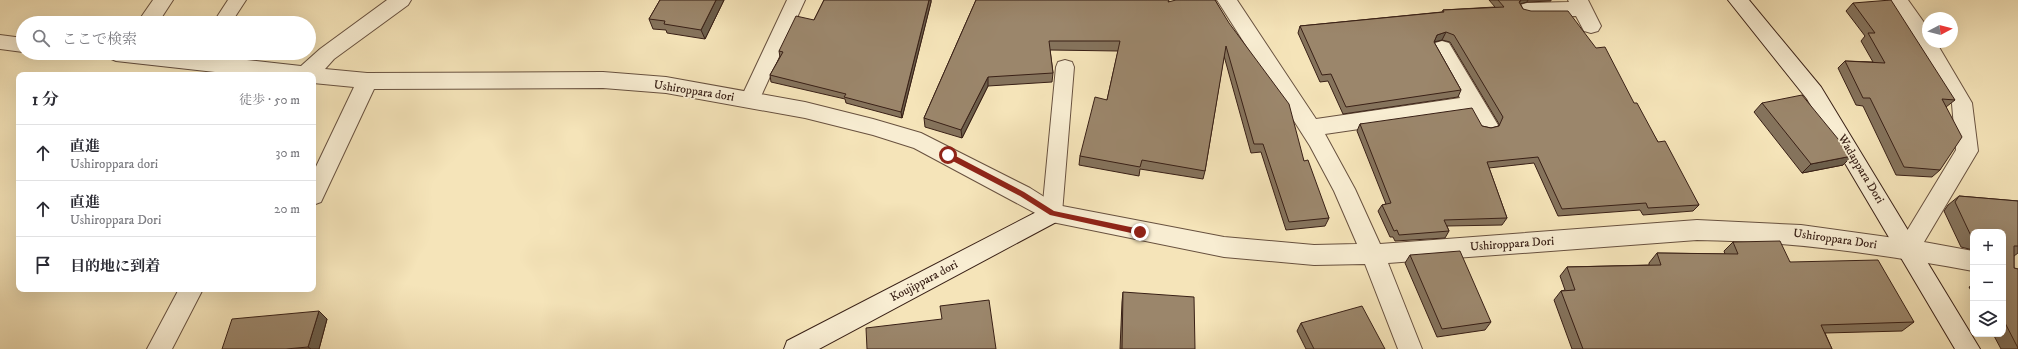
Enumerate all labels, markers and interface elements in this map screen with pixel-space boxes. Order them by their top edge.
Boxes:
north arrow [1922,12,1958,48]
search box [16,16,316,60]
icon: search [30,27,52,49]
text: ここで検索 [62,30,137,49]
street label: Ushiroppara dori [653,77,735,105]
text: 1 分 [32,89,59,111]
text: 徒歩 · 50 m [239,92,300,108]
street label: Wadappara Dori [1834,131,1888,206]
text: 直進 [70,137,100,156]
icon: ahead [32,142,54,164]
text: 30 m [276,145,300,161]
route start [939,146,957,164]
text: Ushiroppara dori [70,156,158,172]
text: 直進 [70,193,100,212]
icon: ahead [32,198,54,220]
text: 20 m [274,201,300,217]
text: Ushiroppara Dori [70,212,161,228]
route end [1131,223,1149,241]
street label: Ushiroppara Dori [1792,226,1878,252]
map controls [1970,229,2006,337]
button: + [1970,229,2006,265]
street label: Ushiroppara Dori [1469,234,1555,254]
icon: arrive [32,254,54,276]
text: 目的地に到着 [70,257,160,276]
street label: Koujippara dori [888,257,960,305]
button: − [1970,265,2006,301]
button: layers [1970,301,2006,337]

